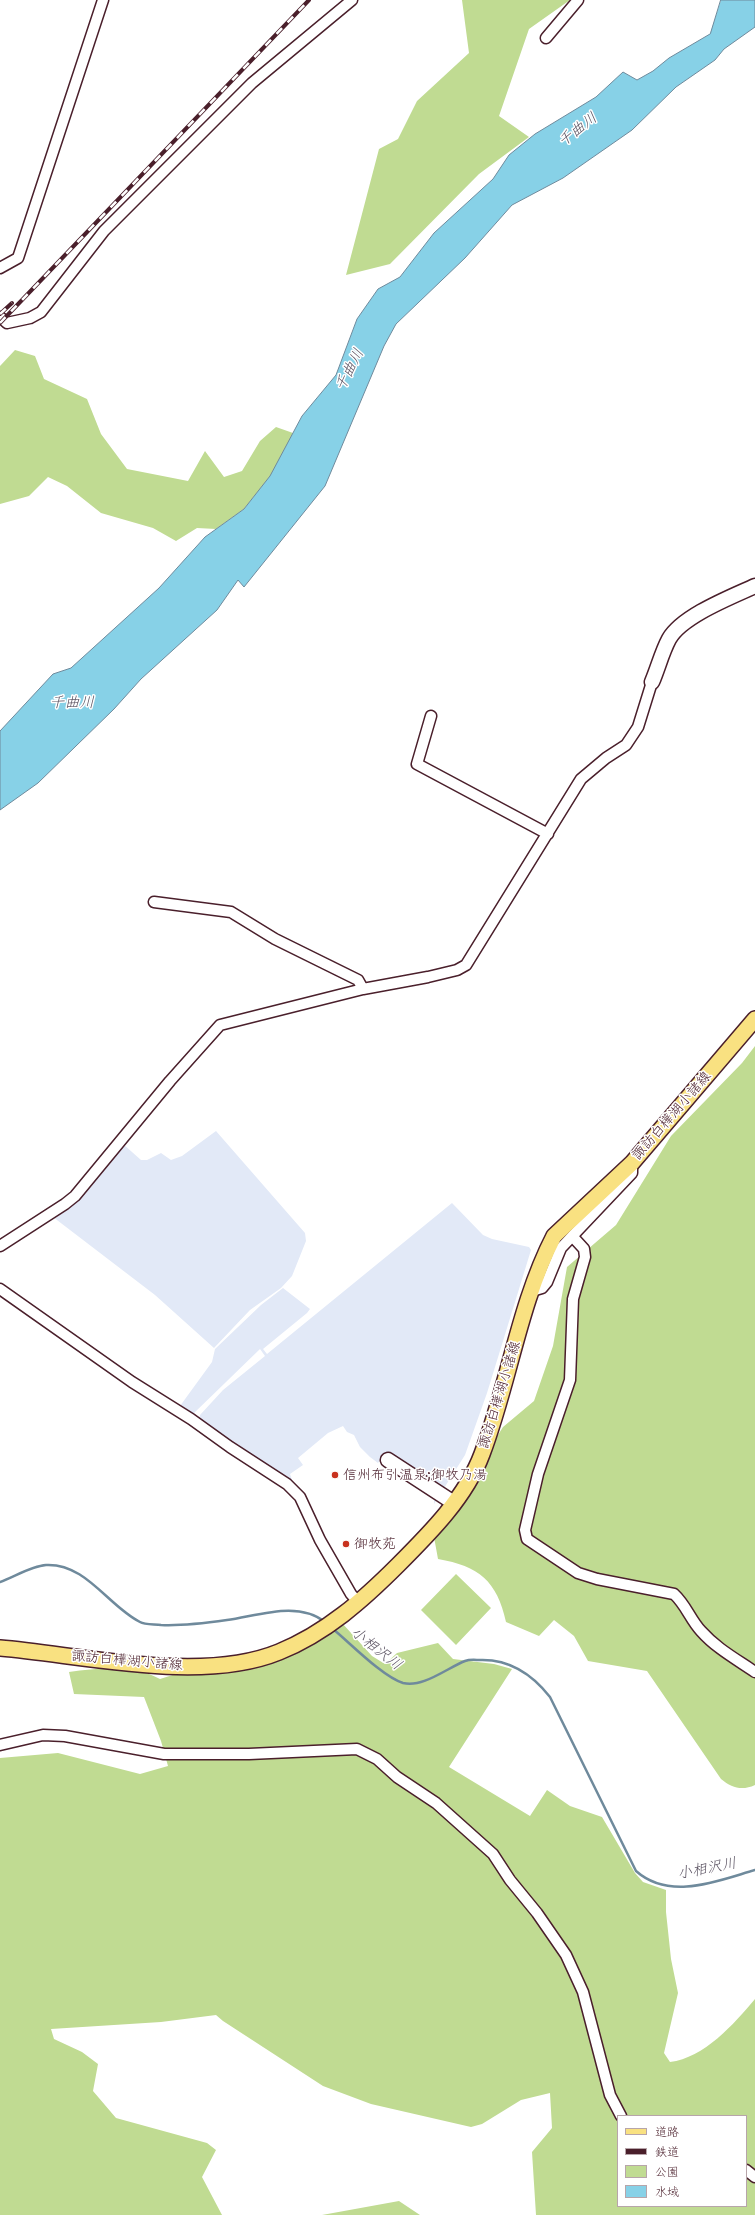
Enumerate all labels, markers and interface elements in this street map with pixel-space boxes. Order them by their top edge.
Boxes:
water label: 千曲川 [555,109,601,151]
water label: 千曲川 [332,346,368,394]
water label: 千曲川 [50,694,94,712]
street label: 諏訪白樺湖小諸線 [629,1068,715,1164]
street label: 諏訪白樺湖小諸線 [476,1339,524,1451]
place label: 信州布引温泉;御牧乃湯 [343,1467,487,1483]
marker: 信州布引温泉;御牧乃湯 [330,1470,340,1480]
place label: 御牧苑 [354,1536,396,1552]
marker: 御牧苑 [341,1539,351,1549]
water label: 小相沢川 [347,1623,405,1675]
street label: 諏訪白樺湖小諸線 [70,1648,184,1674]
water label: 小相沢川 [676,1854,738,1884]
legend [617,2115,747,2207]
text: 道路 [655,2124,679,2140]
text: 鉄道 [655,2144,679,2160]
text: 公園 [655,2164,679,2180]
text: 水域 [655,2184,679,2200]

